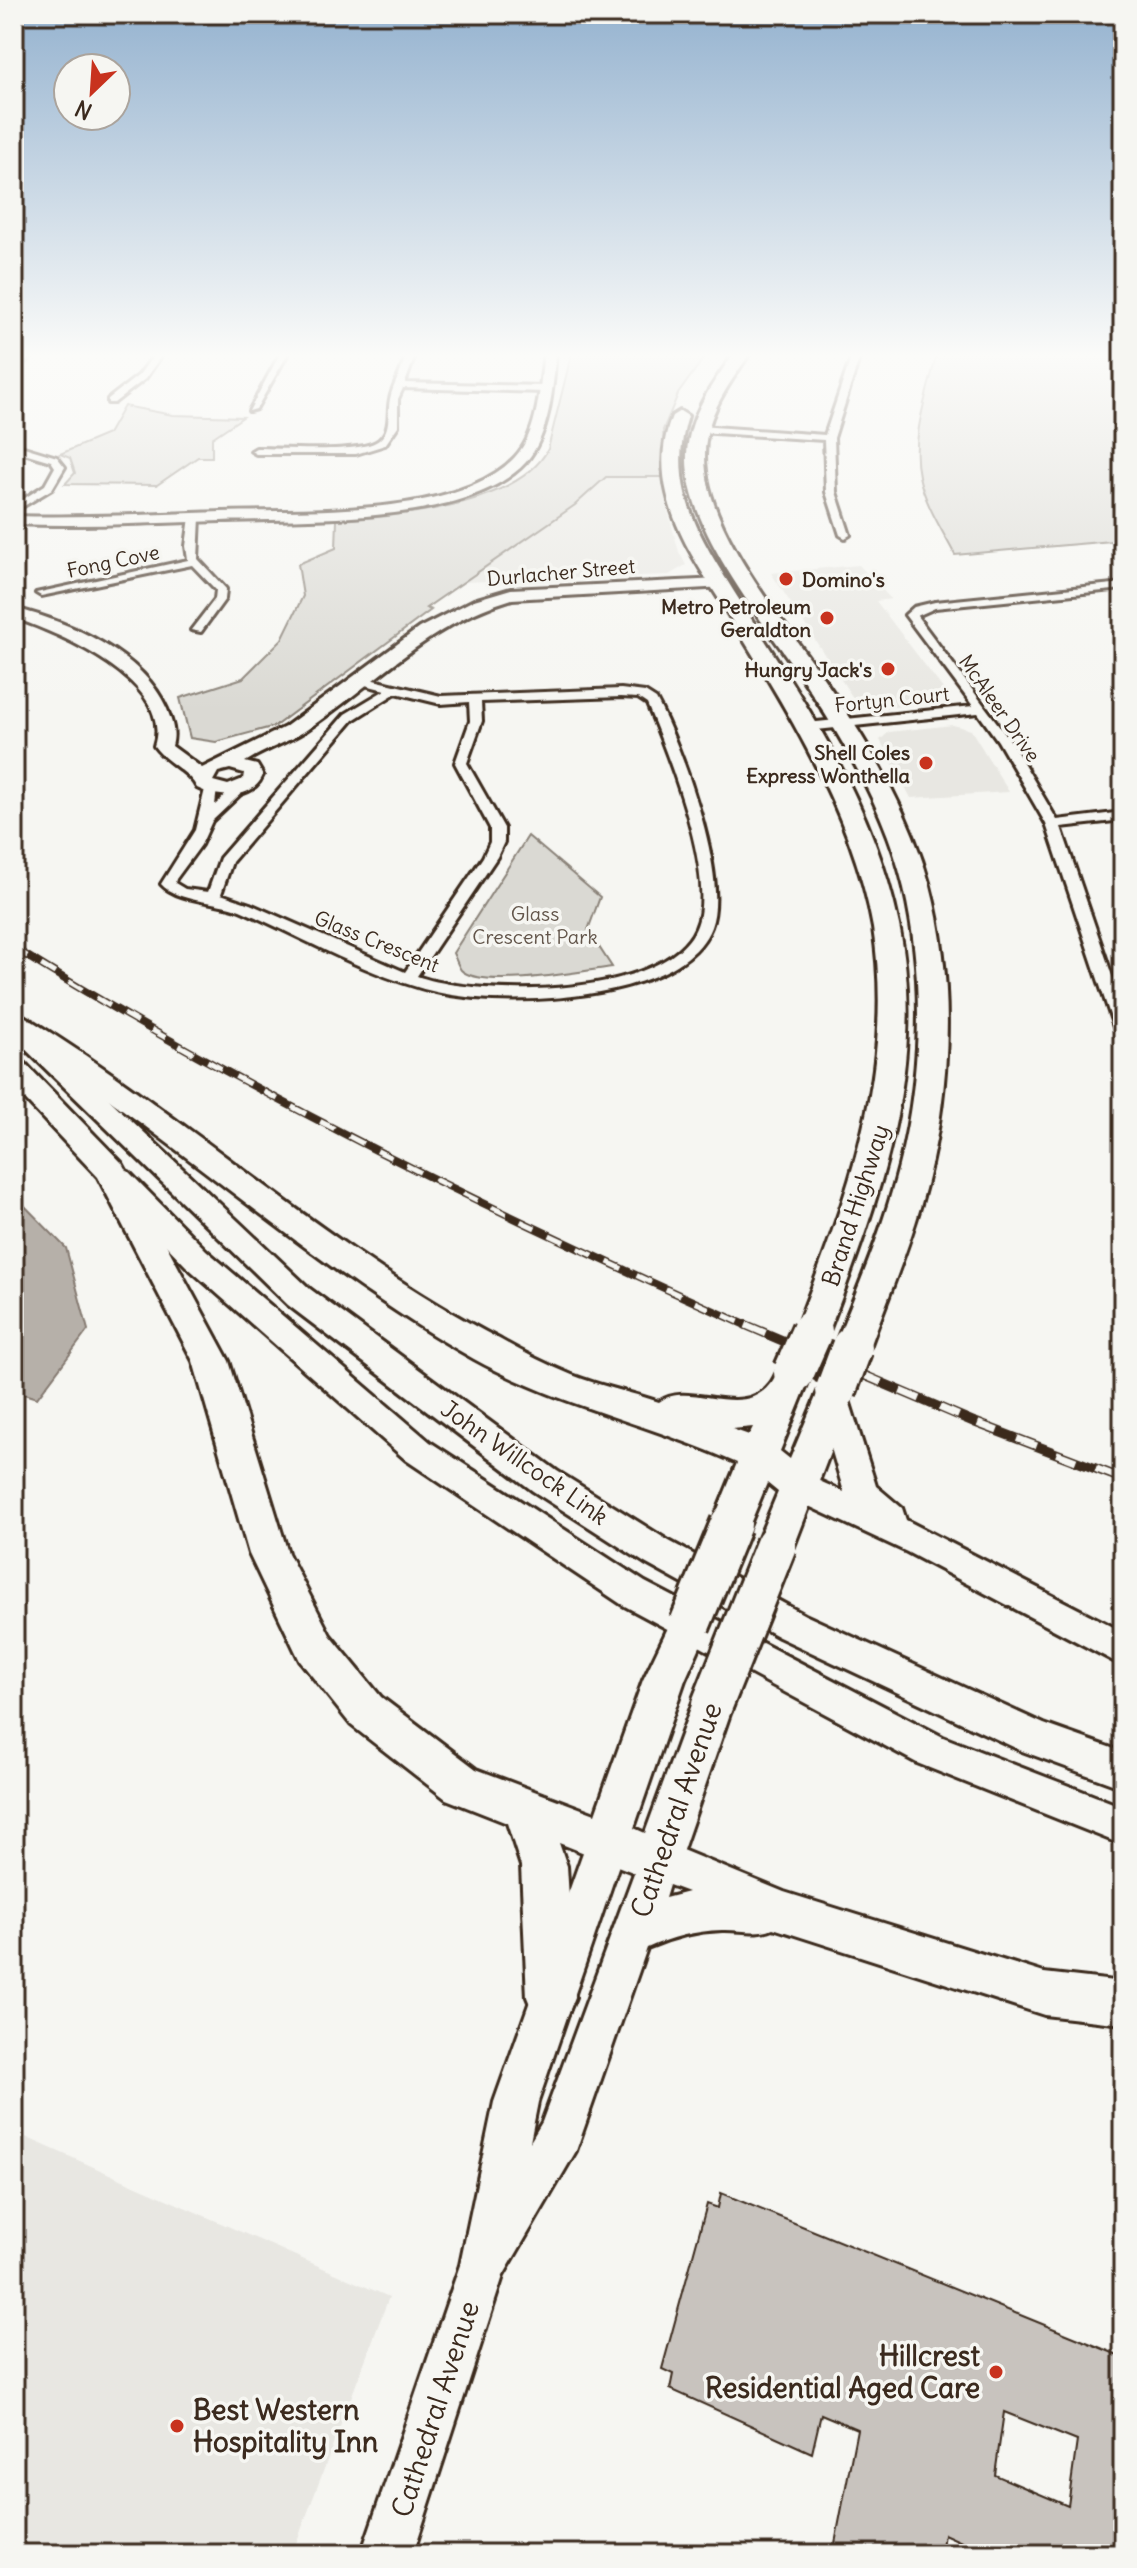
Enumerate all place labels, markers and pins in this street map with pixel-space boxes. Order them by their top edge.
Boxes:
place label: Domino's [802,567,885,592]
marker: Domino's [777,570,795,588]
place label: Metro Petroleum Geraldton [661,594,811,642]
marker: Metro Petroleum Geraldton [818,609,836,627]
place label: Hungry Jack's [745,657,872,682]
marker: Hungry Jack's [879,660,897,678]
place label: Shell Coles Express Wonthella [746,740,911,788]
marker: Shell Coles Express Wonthella [917,754,935,772]
place label: Hillcrest Residential Aged Care [705,2338,981,2406]
marker: Hillcrest Residential Aged Care [987,2363,1005,2381]
place label: Best Western Hospitality Inn [193,2392,378,2460]
marker: Best Western Hospitality Inn [168,2417,186,2435]

